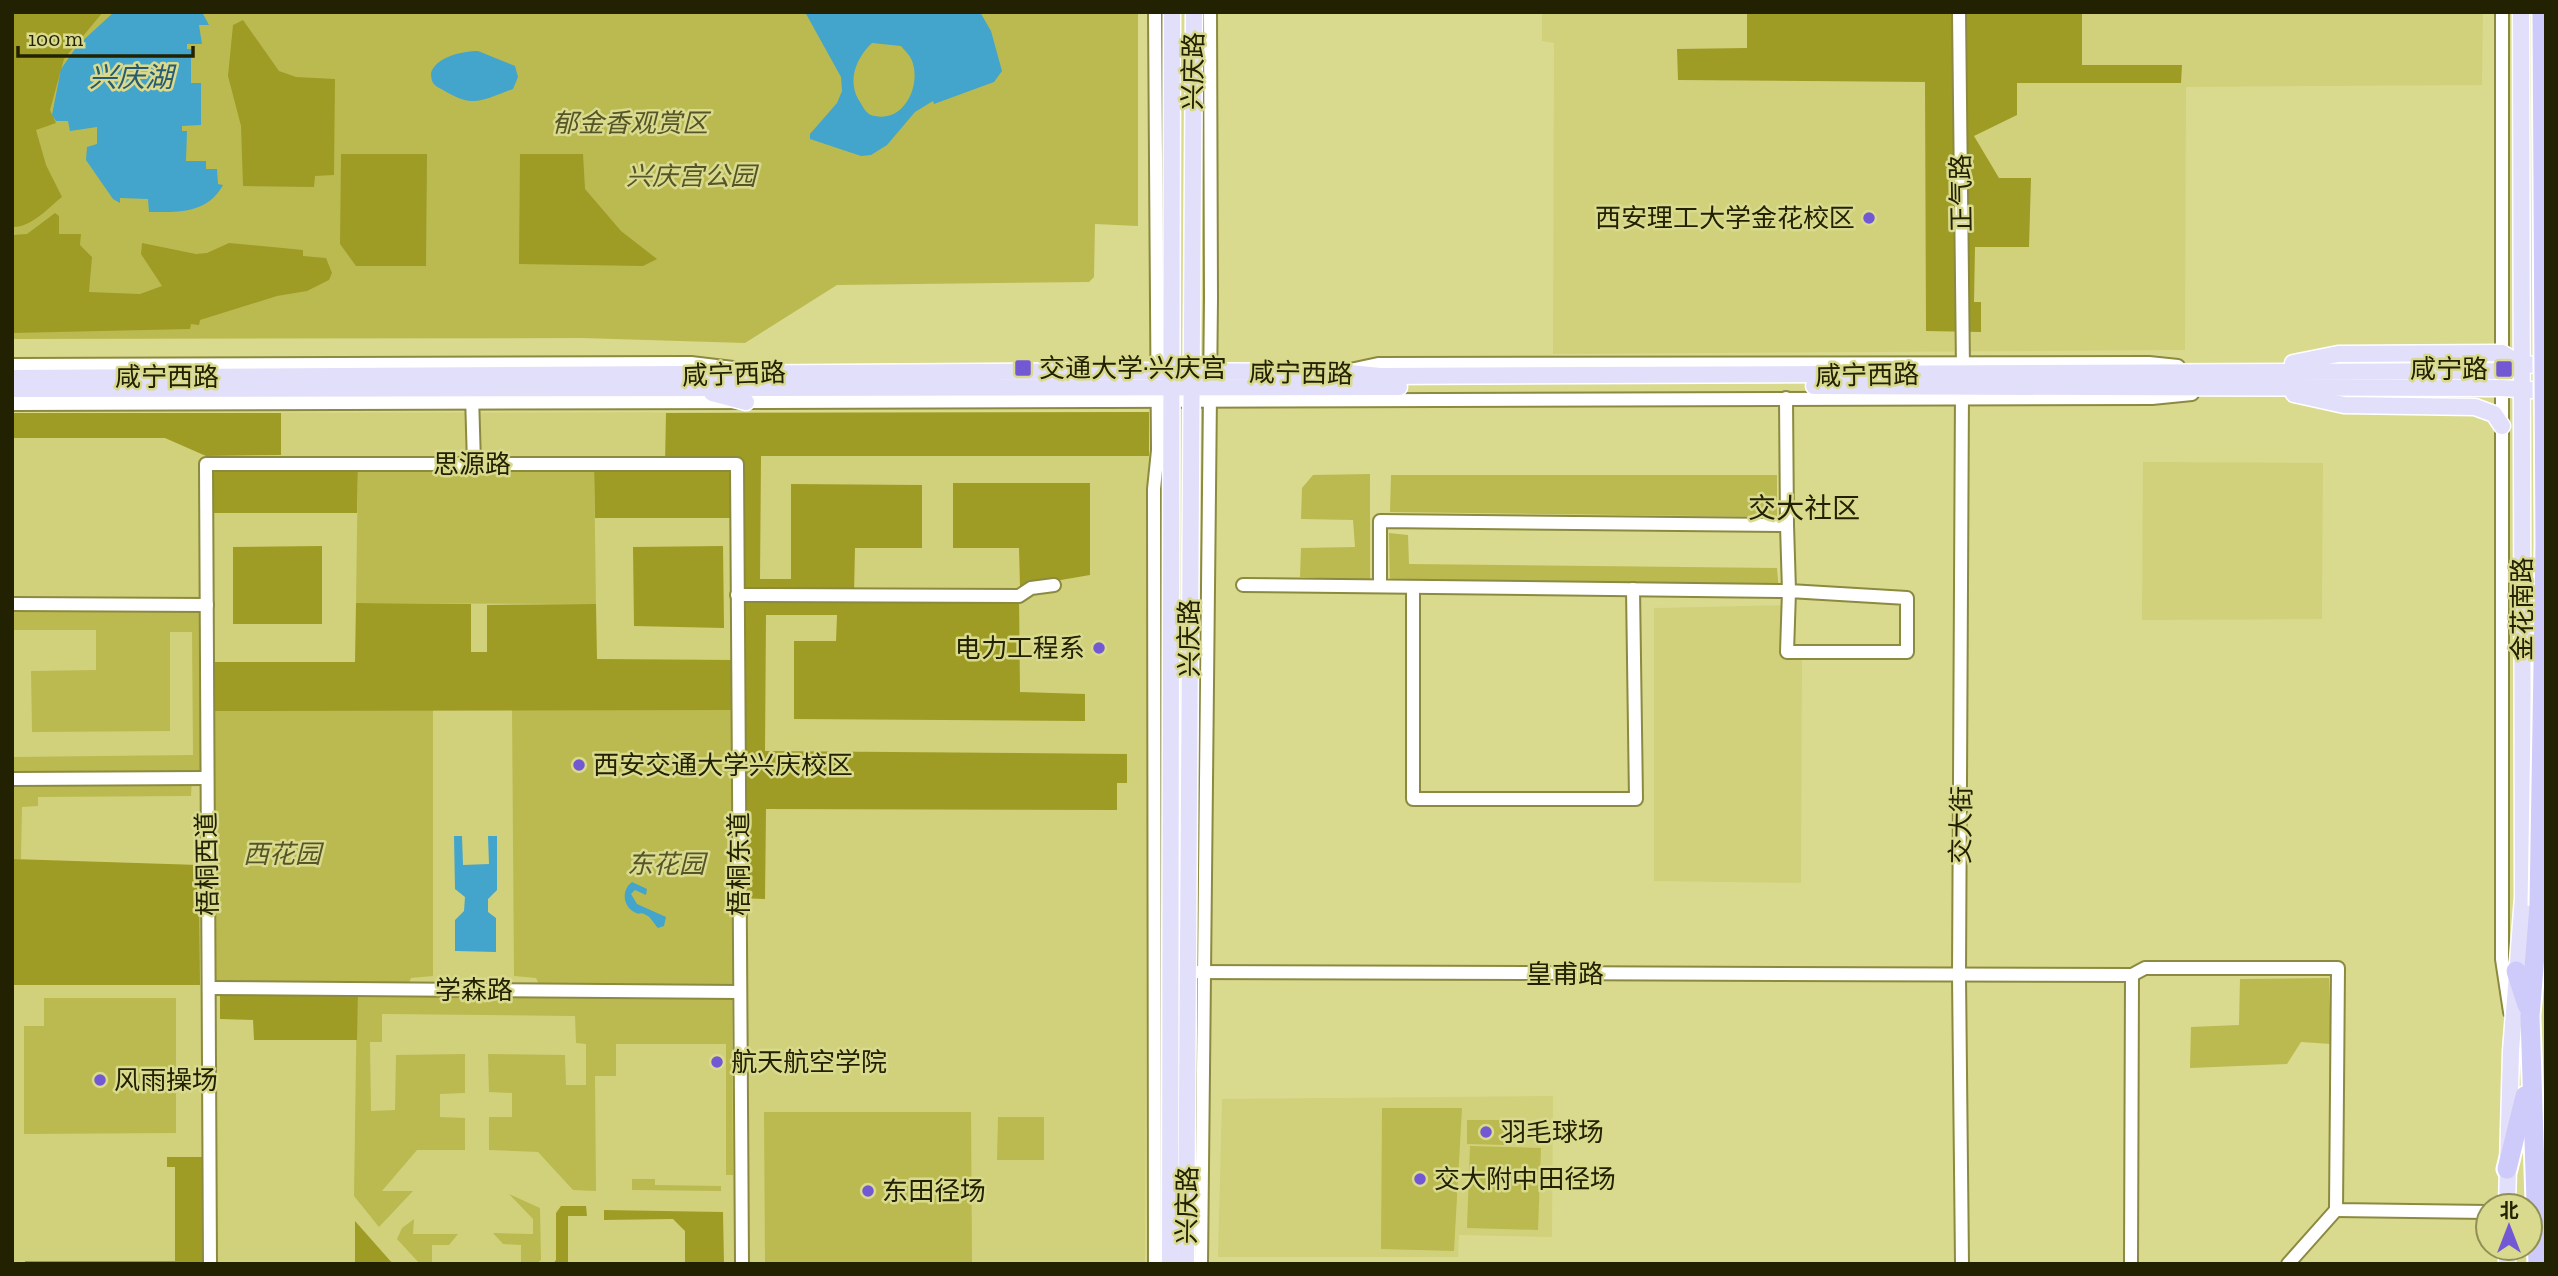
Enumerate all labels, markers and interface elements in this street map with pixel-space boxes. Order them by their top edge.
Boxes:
scale bar [18,14,192,58]
text: 100 m [28,26,83,51]
street label: 兴庆路 [1176,32,1210,110]
water label: 兴庆湖 [89,61,177,94]
park label: 郁金香观赏区 [552,107,712,139]
street label: 正气路 [1944,154,1978,232]
park label: 兴庆宫公园 [626,160,760,192]
place label: 西安理工大学金花校区 [1595,202,1855,234]
marker: 西安理工大学金花校区 [1861,210,1877,226]
place label: 交通大学·兴庆宫 [1039,352,1227,384]
place label: 咸宁路 [2410,353,2488,385]
street label: 咸宁西路 [681,356,787,392]
street label: 咸宁西路 [1249,356,1353,390]
marker: 交通大学·兴庆宫 [1013,358,1033,378]
street label: 咸宁西路 [1815,358,1919,392]
marker: 咸宁路 [2494,359,2514,379]
street label: 咸宁西路 [115,361,219,393]
street label: 思源路 [433,448,511,480]
district label: 交大社区 [1748,492,1860,525]
street label: 金花南路 [2506,557,2538,661]
street label: 兴庆路 [1173,599,1205,677]
place label: 电力工程系 [955,632,1085,664]
marker: 电力工程系 [1091,640,1107,656]
place label: 西安交通大学兴庆校区 [593,749,853,781]
marker: 西安交通大学兴庆校区 [571,757,587,773]
street label: 交大街 [1944,786,1978,864]
street label: 梧桐西道 [190,812,224,916]
street label: 梧桐东道 [723,812,755,916]
park label: 西花园 [243,838,325,870]
park label: 东花园 [627,848,709,880]
street label: 皇甫路 [1526,958,1604,990]
street label: 学森路 [435,974,513,1006]
place label: 航天航空学院 [731,1046,887,1078]
marker: 航天航空学院 [709,1054,725,1070]
place label: 风雨操场 [114,1064,218,1096]
marker: 风雨操场 [92,1072,108,1088]
place label: 羽毛球场 [1500,1116,1604,1148]
marker: 羽毛球场 [1478,1124,1494,1140]
place label: 交大附中田径场 [1434,1163,1616,1195]
street label: 兴庆路 [1170,1166,1204,1244]
marker: 交大附中田径场 [1412,1171,1428,1187]
place label: 东田径场 [882,1175,986,1207]
marker: 东田径场 [860,1183,876,1199]
north arrow [2474,1192,2544,1262]
text: 北 [2499,1199,2519,1222]

